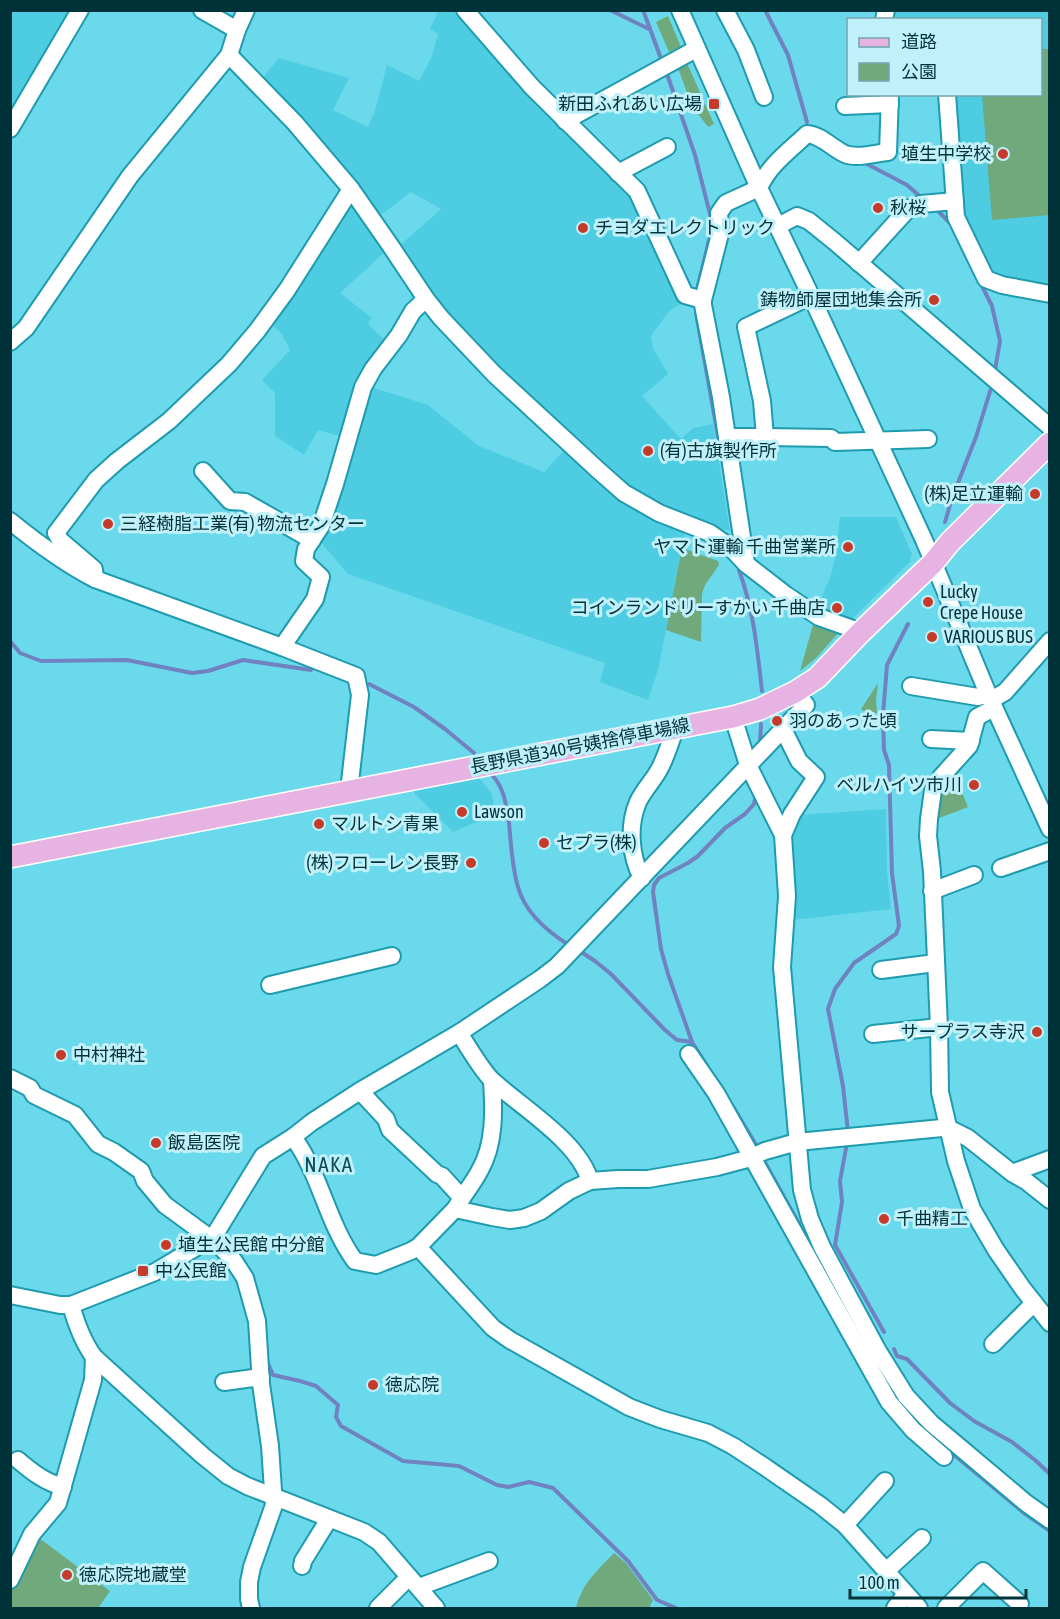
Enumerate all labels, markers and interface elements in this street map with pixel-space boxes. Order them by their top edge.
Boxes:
legend [847,18,1042,96]
text: 道路 [901,31,937,52]
text: 公園 [901,61,937,82]
place label: 新田ふれあい広場 [558,93,702,114]
marker: 新田ふれあい広場 [707,97,721,111]
place label: 埴生中学校 [901,143,991,164]
marker: 埴生中学校 [996,147,1010,161]
place label: 秋桜 [890,197,926,218]
marker: 秋桜 [871,201,885,215]
place label: チヨダエレクトリック [595,217,775,238]
marker: チヨダエレクトリック [576,221,590,235]
place label: 鋳物師屋団地集会所 [760,289,922,310]
marker: 鋳物師屋団地集会所 [927,293,941,307]
place label: (有)古旗製作所 [660,440,777,461]
marker: (有)古旗製作所 [641,444,655,458]
place label: (株)足立運輸 [924,483,1023,504]
marker: (株)足立運輸 [1028,487,1042,501]
place label: 三経樹脂工業(有) 物流センター [120,513,365,534]
marker: 三経樹脂工業(有) 物流センター [101,517,115,531]
place label: ヤマト運輸 千曲営業所 [654,536,836,557]
marker: ヤマト運輸 千曲営業所 [841,540,855,554]
place label: Lucky Crepe House [940,581,1023,623]
marker: Lucky Crepe House [921,595,935,609]
place label: コインランドリーすかい 千曲店 [571,597,825,618]
marker: コインランドリーすかい 千曲店 [830,601,844,615]
place label: VARIOUS BUS [944,626,1033,647]
marker: VARIOUS BUS [925,630,939,644]
place label: 羽のあった頃 [789,710,897,731]
street label: 長野県道340号姨捨停車場線 [468,714,692,777]
marker: 羽のあった頃 [770,714,784,728]
place label: ベルハイツ市川 [836,774,962,795]
marker: ベルハイツ市川 [967,778,981,792]
place label: Lawson [474,801,524,822]
marker: Lawson [455,805,469,819]
place label: マルトシ青果 [331,813,439,834]
marker: マルトシ青果 [312,817,326,831]
place label: セプラ(株) [556,832,637,853]
marker: セプラ(株) [537,836,551,850]
place label: (株)フローレン長野 [306,852,459,873]
marker: (株)フローレン長野 [464,856,478,870]
place label: サープラス寺沢 [900,1021,1025,1042]
marker: サープラス寺沢 [1030,1025,1044,1039]
place label: 中村神社 [73,1044,145,1065]
marker: 中村神社 [54,1048,68,1062]
place label: 飯島医院 [168,1132,240,1153]
marker: 飯島医院 [149,1136,163,1150]
district label: NAKA [304,1152,354,1176]
place label: 千曲精工 [896,1208,968,1229]
marker: 千曲精工 [877,1212,891,1226]
place label: 埴生公民館 中分館 [178,1234,324,1255]
marker: 埴生公民館 中分館 [159,1238,173,1252]
place label: 中公民館 [155,1260,227,1281]
marker: 中公民館 [136,1264,150,1278]
place label: 徳応院 [385,1374,439,1395]
marker: 徳応院 [366,1378,380,1392]
scale bar [850,1562,1026,1600]
place label: 徳応院地蔵堂 [79,1564,187,1585]
marker: 徳応院地蔵堂 [60,1568,74,1582]
text: 100 m [859,1572,900,1593]

